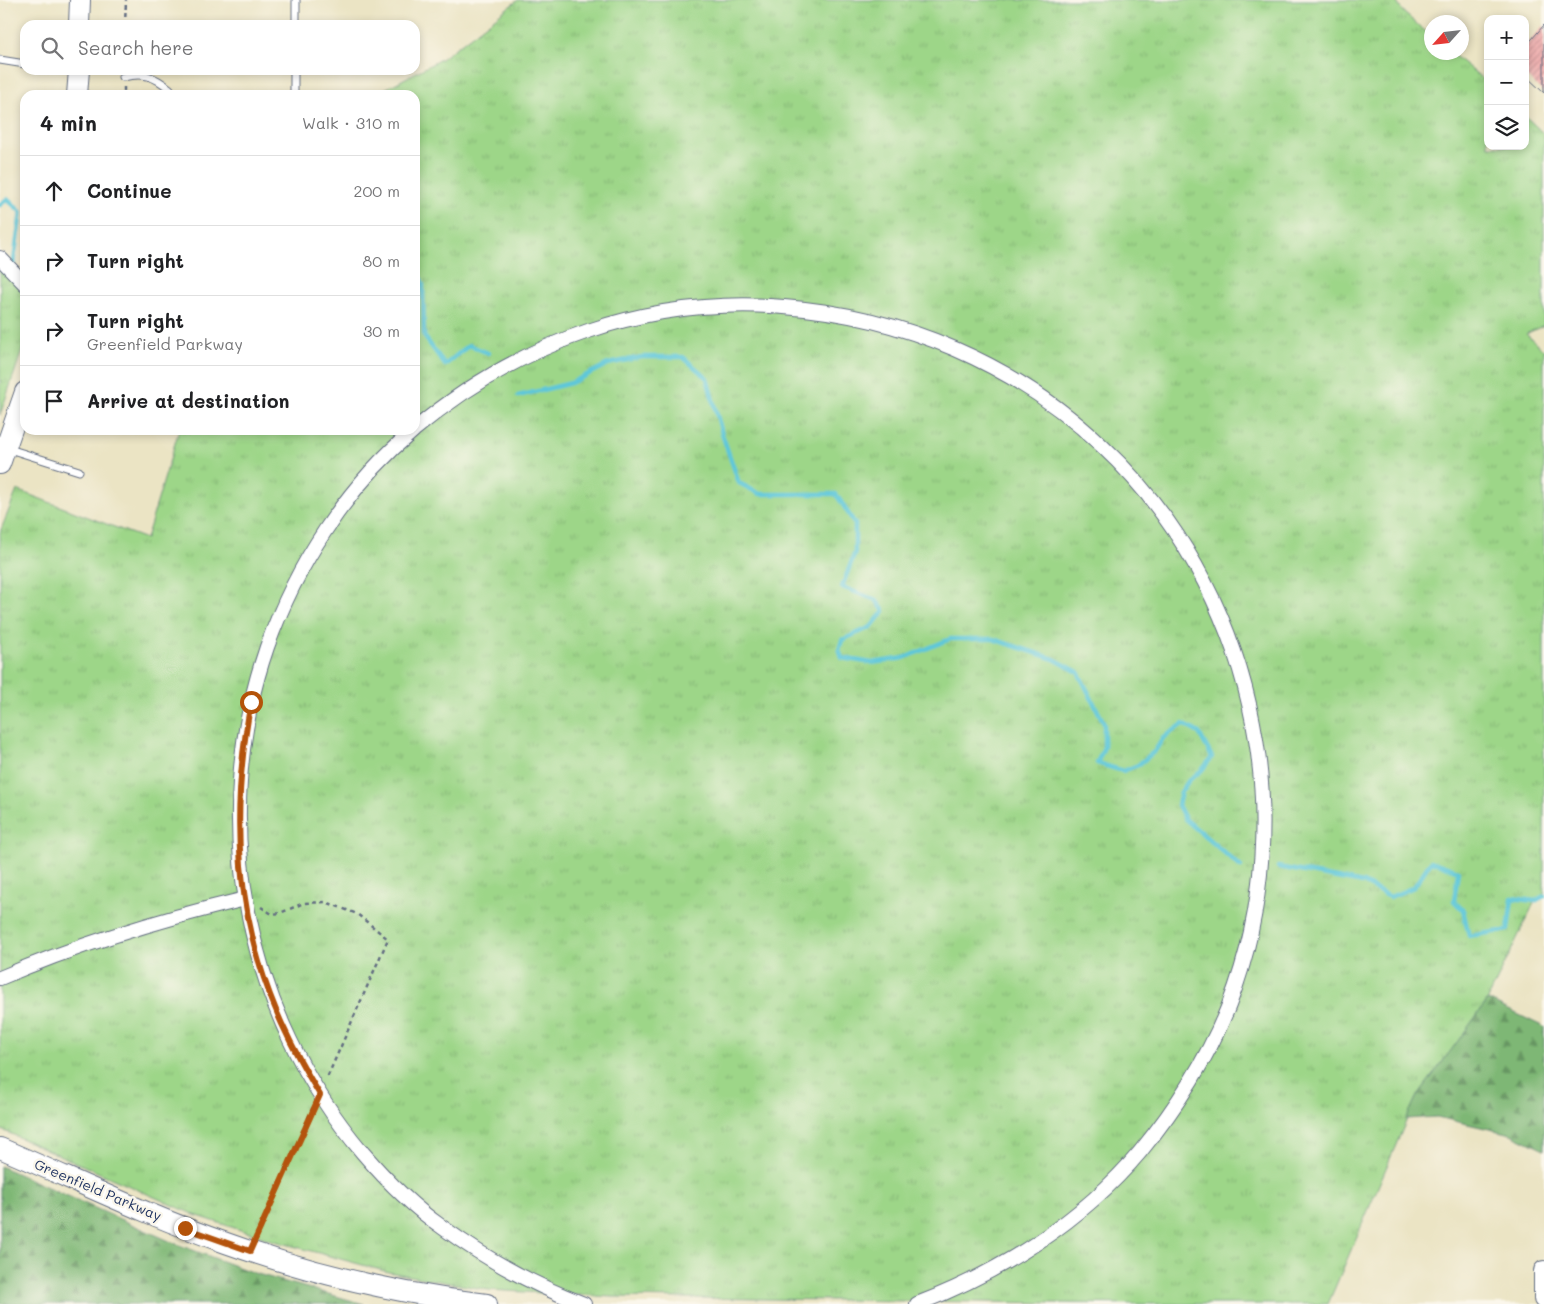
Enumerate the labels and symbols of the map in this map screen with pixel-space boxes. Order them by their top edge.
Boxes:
north arrow [1424,15,1469,60]
route start [240,691,263,714]
street label: Greenfield Parkway [32,1154,165,1225]
route end [174,1217,197,1240]

